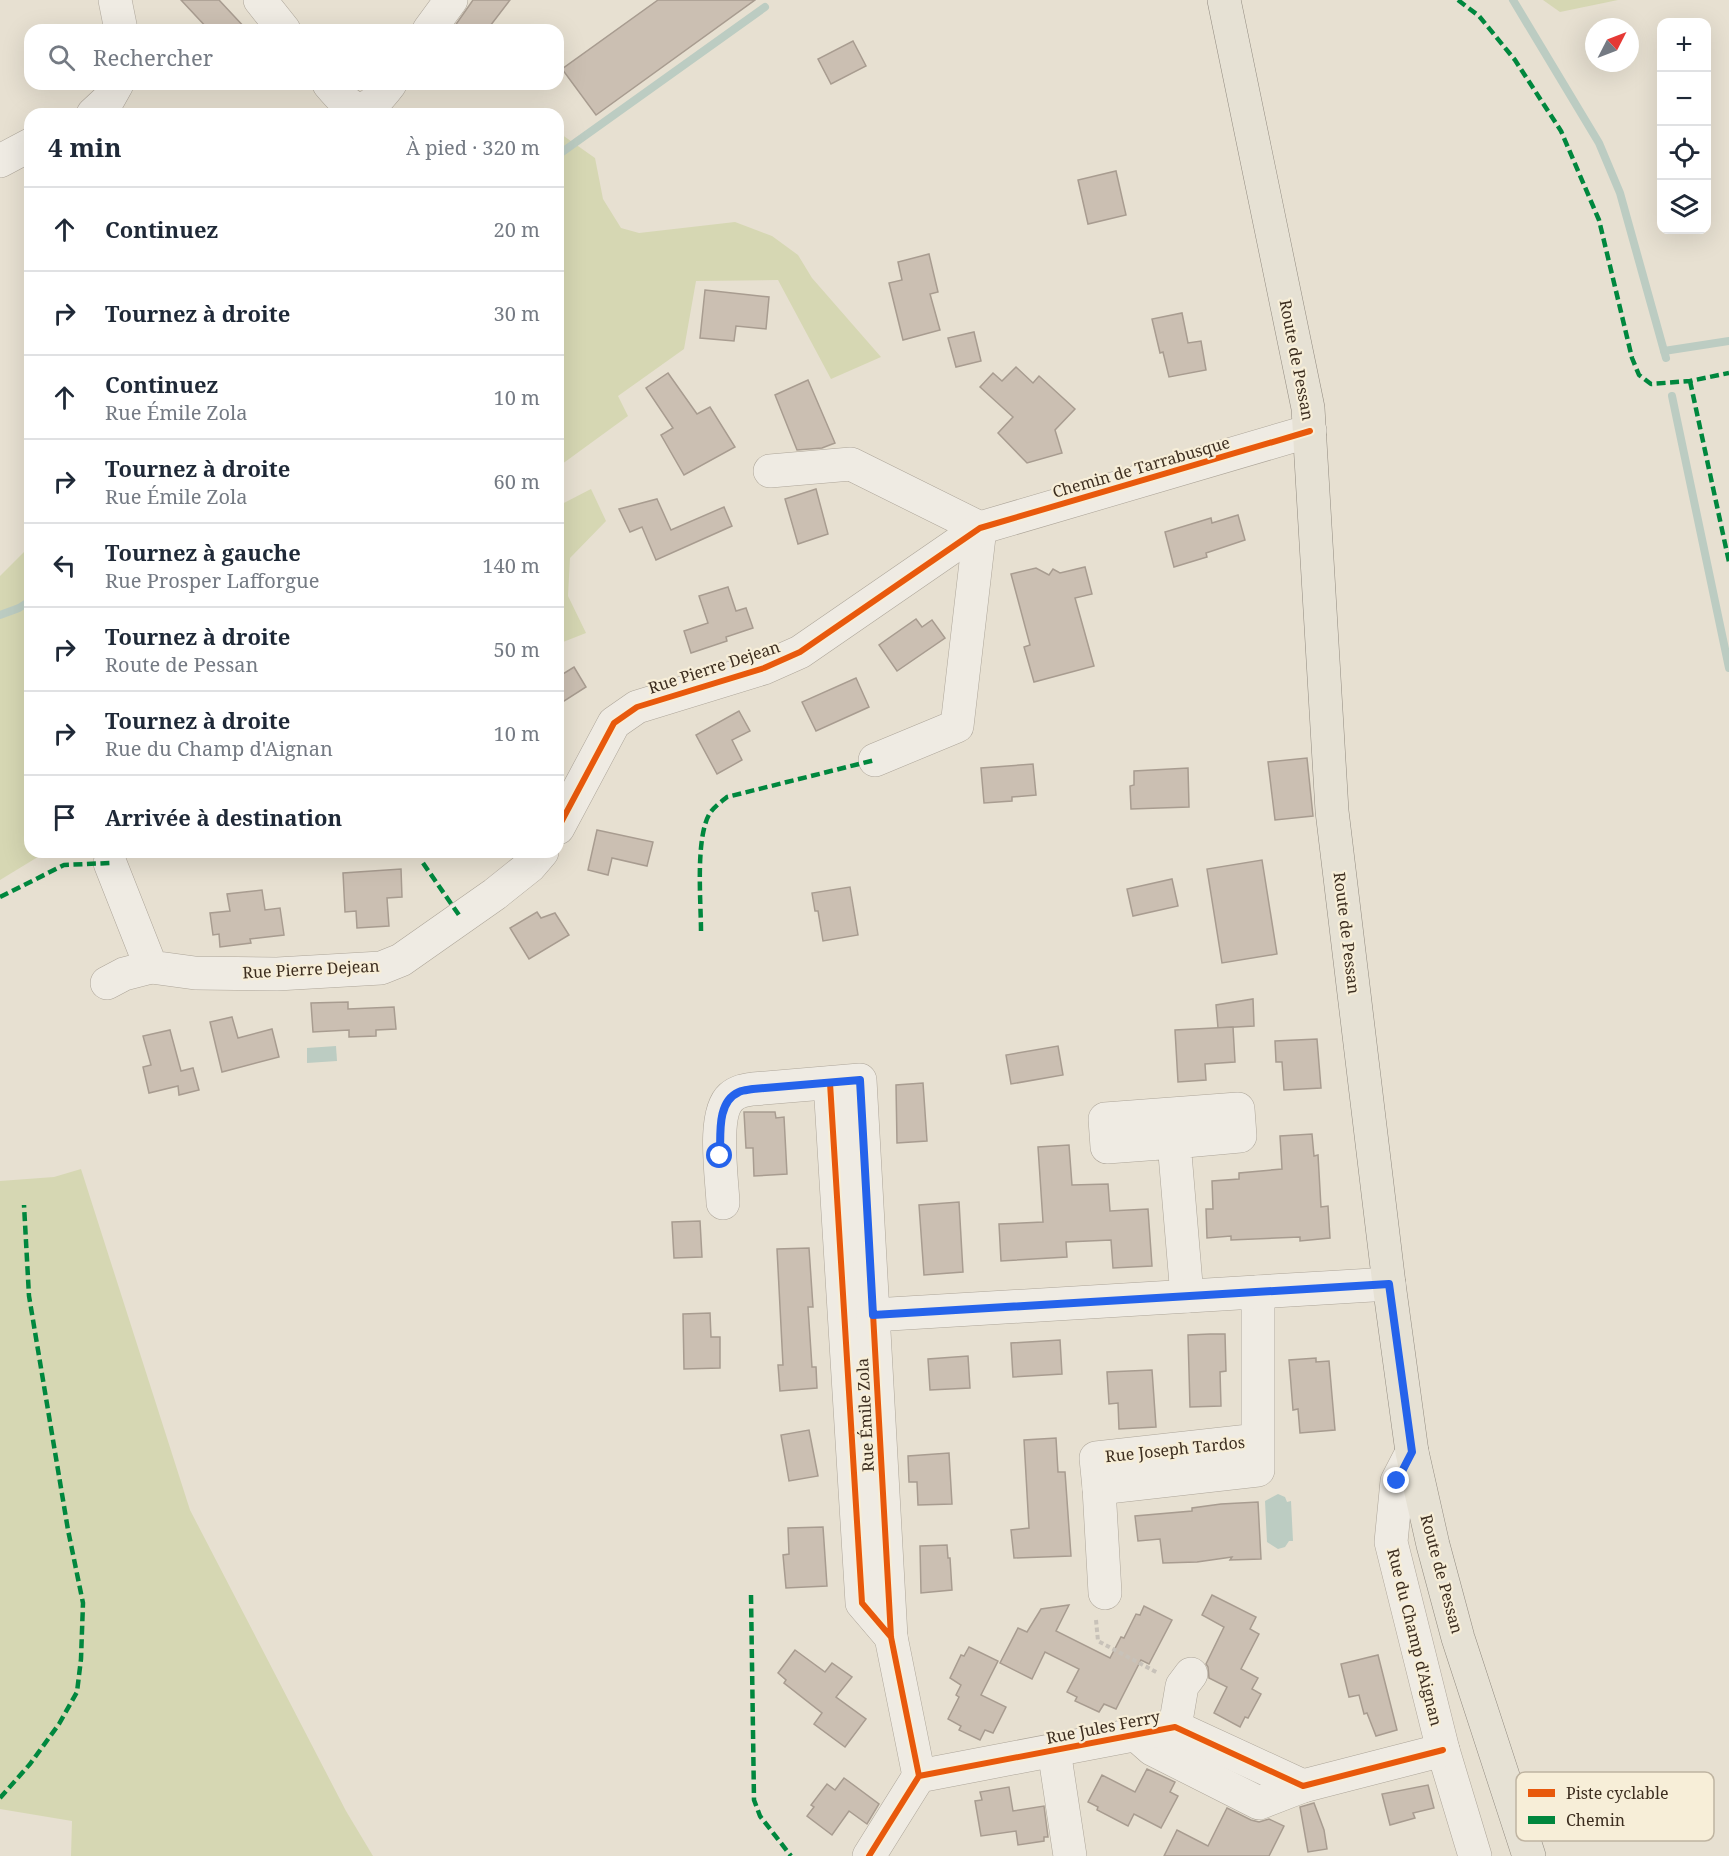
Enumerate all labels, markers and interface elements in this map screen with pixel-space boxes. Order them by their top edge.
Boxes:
north arrow [1585,18,1639,72]
map controls [1657,18,1711,234]
button: + [1657,18,1711,72]
search box [24,24,564,90]
icon: search [45,41,78,74]
text: Rechercher [93,42,213,72]
button: − [1657,72,1711,126]
button: locate [1657,126,1711,180]
text: 4 min [48,129,122,165]
text: À pied · 320 m [406,134,540,161]
button: layers [1657,180,1711,234]
icon: ahead [48,213,81,246]
text: Continuez [105,214,218,244]
text: 20 m [494,216,540,243]
icon: right [48,297,81,330]
text: Tournez à droite [105,298,290,328]
street label: Route de Pessan [1274,298,1320,422]
text: 30 m [494,300,540,327]
text: Continuez [105,369,218,399]
icon: ahead [48,381,81,414]
text: 10 m [494,384,540,411]
text: Rue Émile Zola [105,399,247,426]
street label: Chemin de Tarrabusque [1050,431,1232,503]
text: Tournez à droite [105,453,290,483]
icon: right [48,465,81,498]
text: 60 m [494,468,540,495]
text: Rue Émile Zola [105,483,247,510]
text: Tournez à gauche [105,537,301,567]
icon: left [48,549,81,582]
text: 140 m [482,552,540,579]
text: Rue Prosper Lafforgue [105,567,319,594]
text: Tournez à droite [105,621,290,651]
icon: right [48,633,81,666]
street label: Rue Pierre Dejean [645,635,783,699]
text: 50 m [494,636,540,663]
text: Route de Pessan [105,651,258,678]
text: Tournez à droite [105,705,290,735]
icon: right [48,717,81,750]
text: 10 m [494,720,540,747]
text: Rue du Champ d'Aignan [105,735,333,762]
icon: arrive [48,801,81,834]
text: Arrivée à destination [105,802,342,832]
street label: Route de Pessan [1329,871,1365,995]
street label: Rue Pierre Dejean [242,954,380,984]
route start [706,1142,732,1168]
street label: Rue Émile Zola [851,1358,879,1472]
street label: Rue Joseph Tardos [1104,1431,1246,1467]
route end [1383,1467,1409,1493]
street label: Route de Pessan [1415,1512,1469,1636]
street label: Rue du Champ d'Aignan [1382,1546,1448,1728]
street label: Rue Jules Ferry [1044,1705,1163,1749]
legend [1516,1772,1714,1841]
text: Piste cyclable [1566,1782,1668,1804]
text: Chemin [1566,1809,1625,1831]

